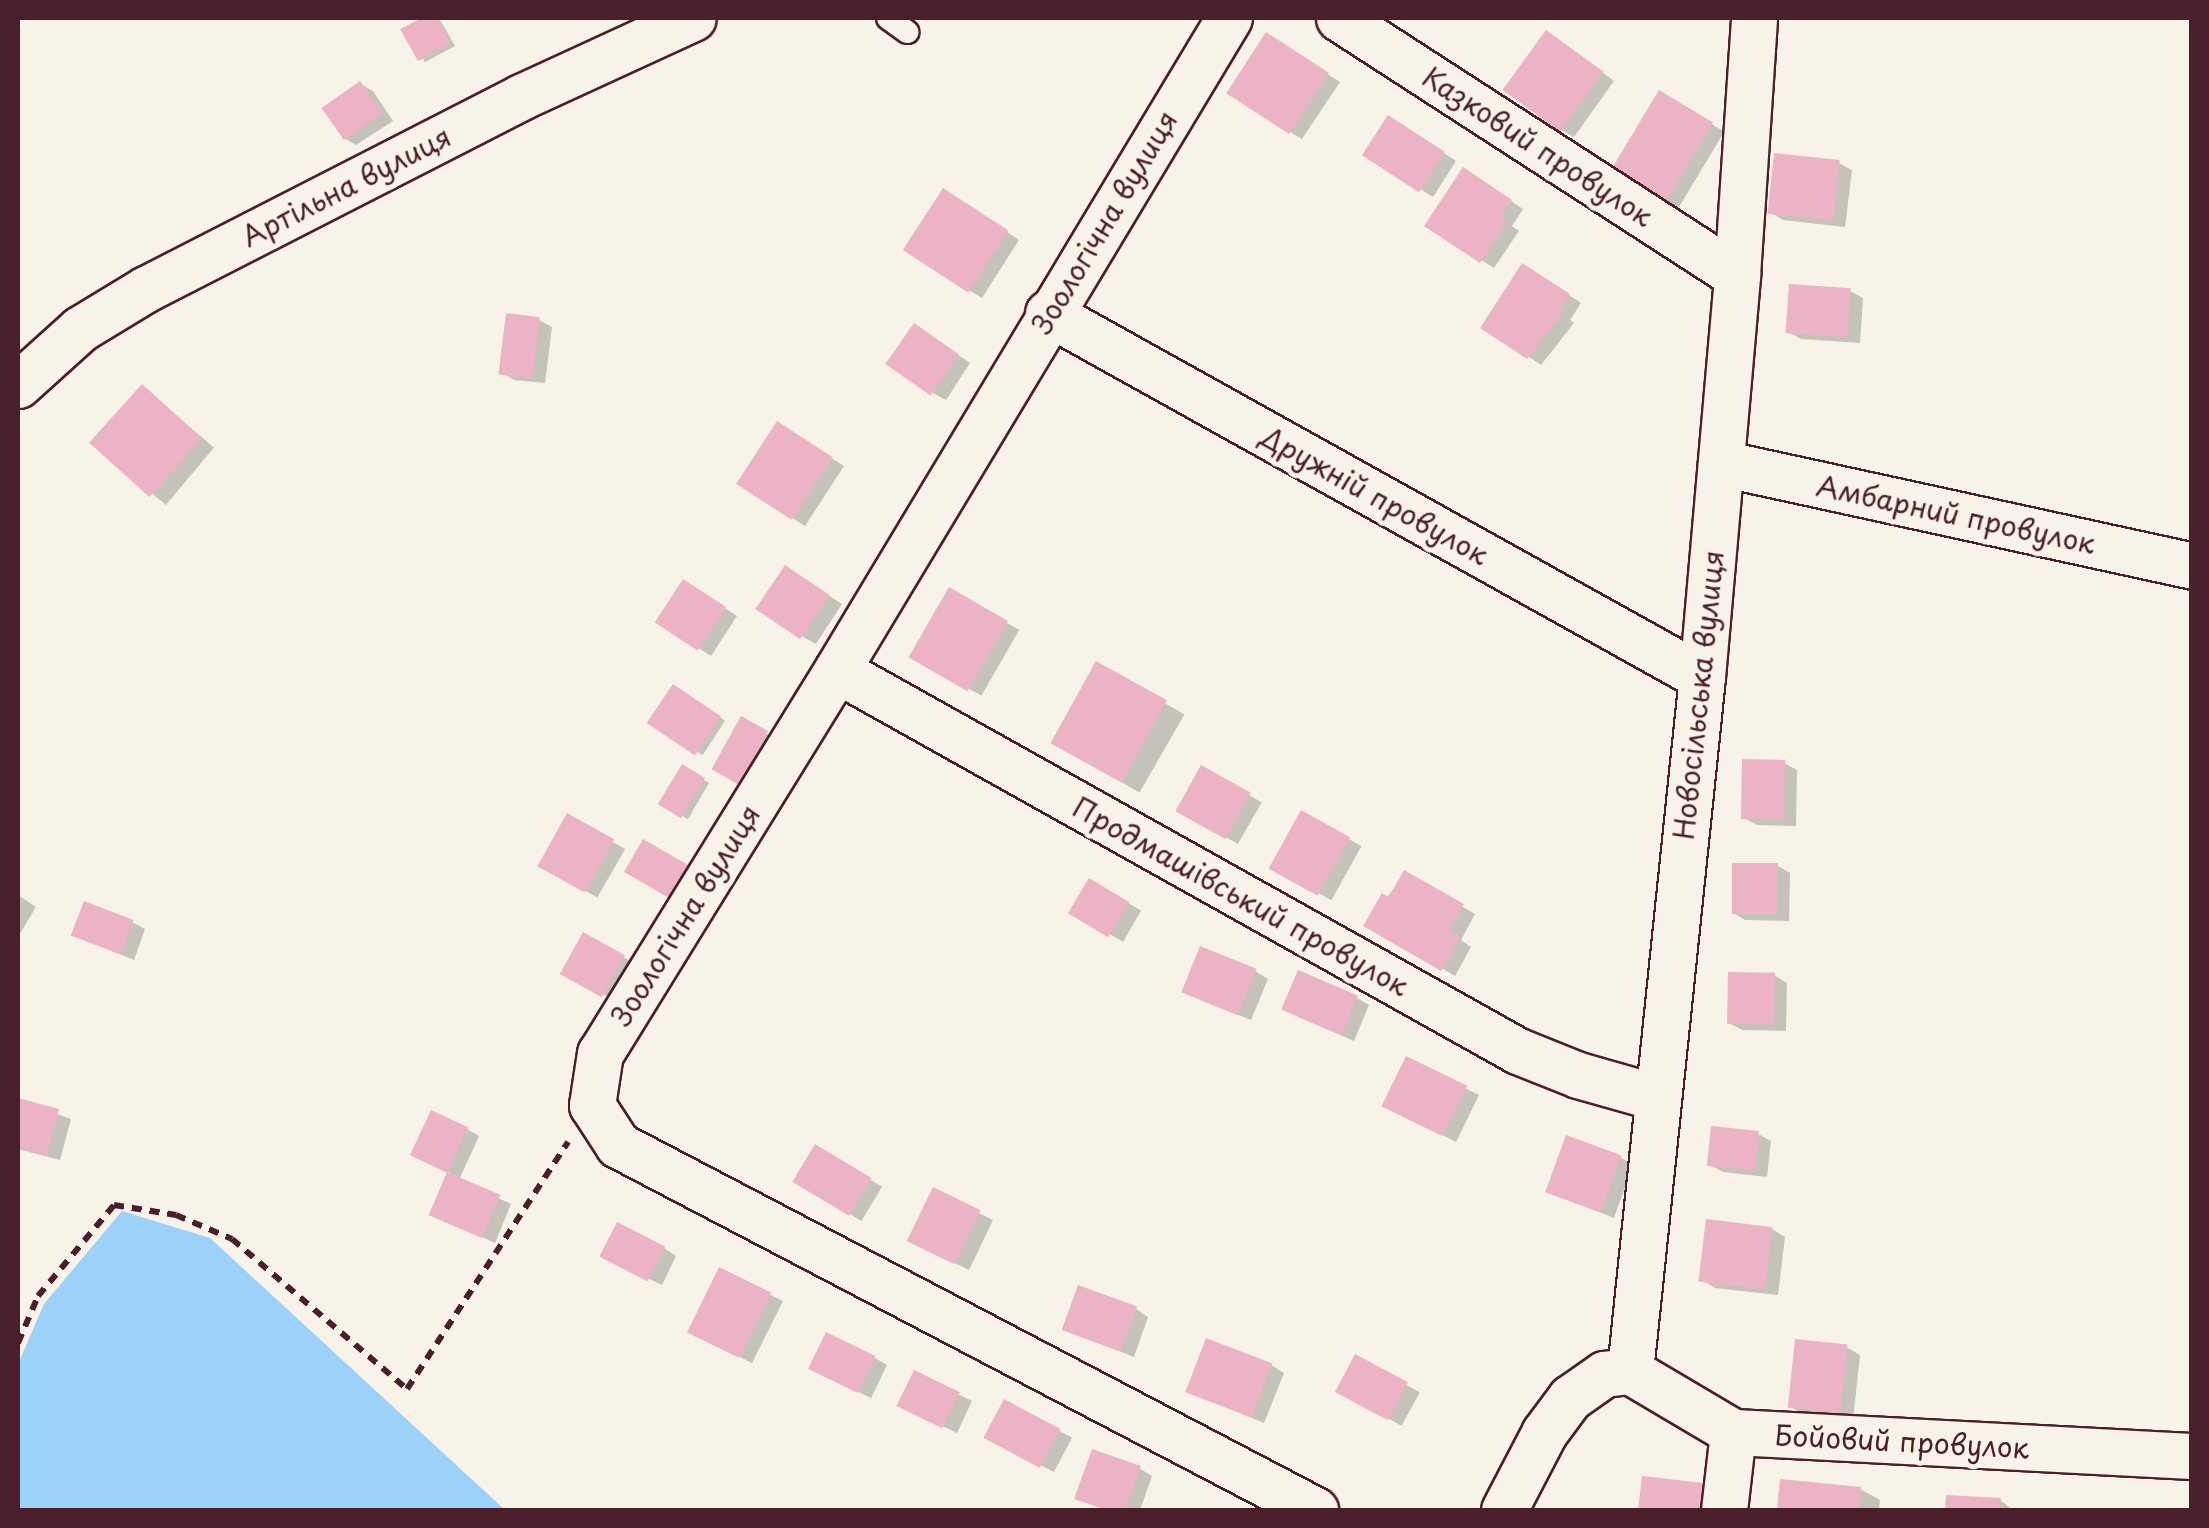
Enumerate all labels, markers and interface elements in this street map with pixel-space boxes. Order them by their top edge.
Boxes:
street label: Казковий провулок [1417,59,1659,233]
street label: Зоологічна вулиця [1024,104,1184,340]
street label: Артільна вулиця [235,118,457,254]
street label: Дружній провулок [1255,419,1495,571]
street label: Амбарний провулок [1814,468,2098,560]
street label: Новосільська вулиця [1666,548,1730,842]
street label: Продмашівський провулок [1068,790,1414,1002]
street label: Зоологічна вулиця [603,798,767,1032]
street label: Бойовий провулок [1774,1418,2030,1464]

